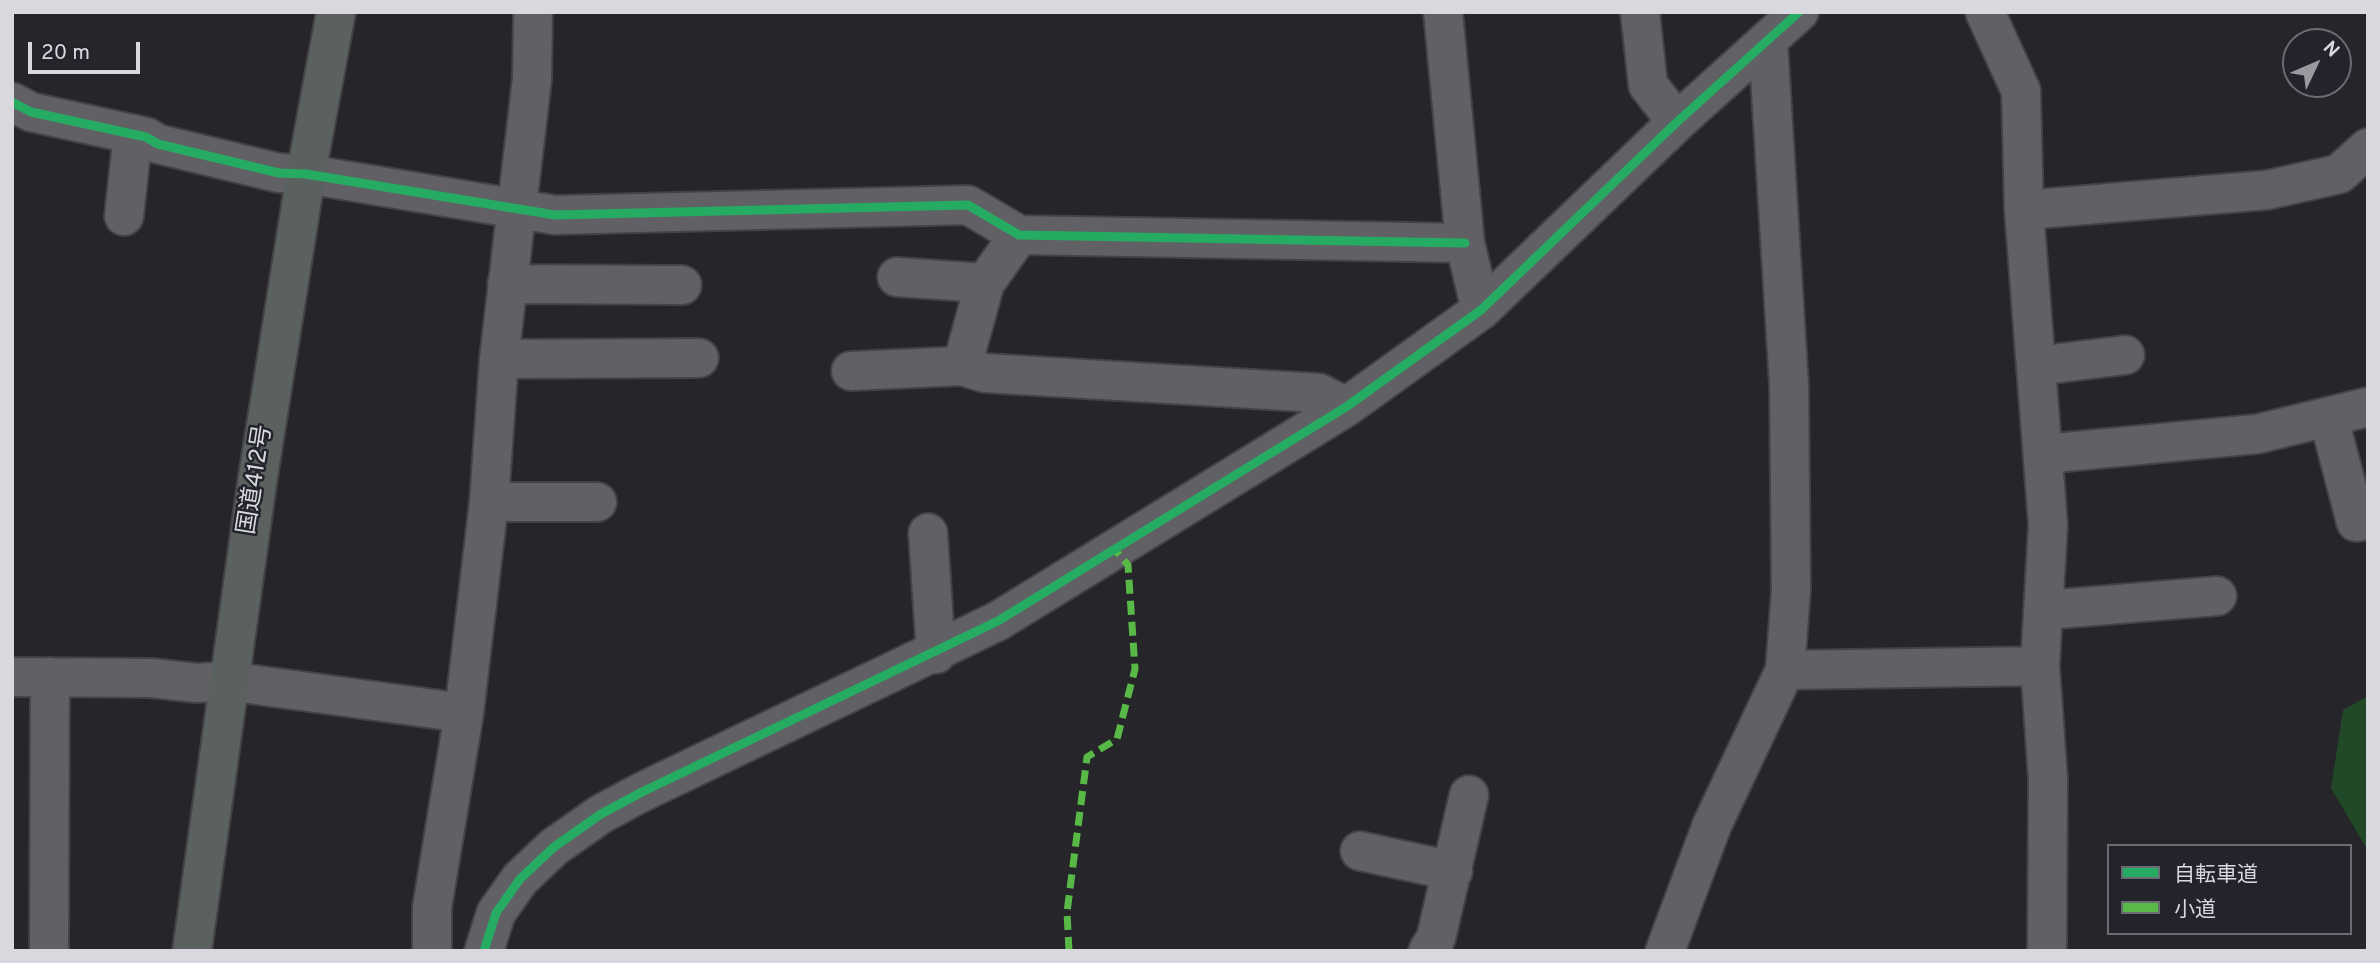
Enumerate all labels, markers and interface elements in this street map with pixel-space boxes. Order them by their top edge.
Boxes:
scale bar [32,28,144,72]
north arrow [2282,28,2352,98]
text: N [2317,37,2344,63]
text: 20 m [41,40,90,67]
street label: 国道412号 [234,423,280,537]
legend [2107,844,2352,935]
text: 自転車道 [2174,862,2258,889]
text: 小道 [2174,897,2216,924]

